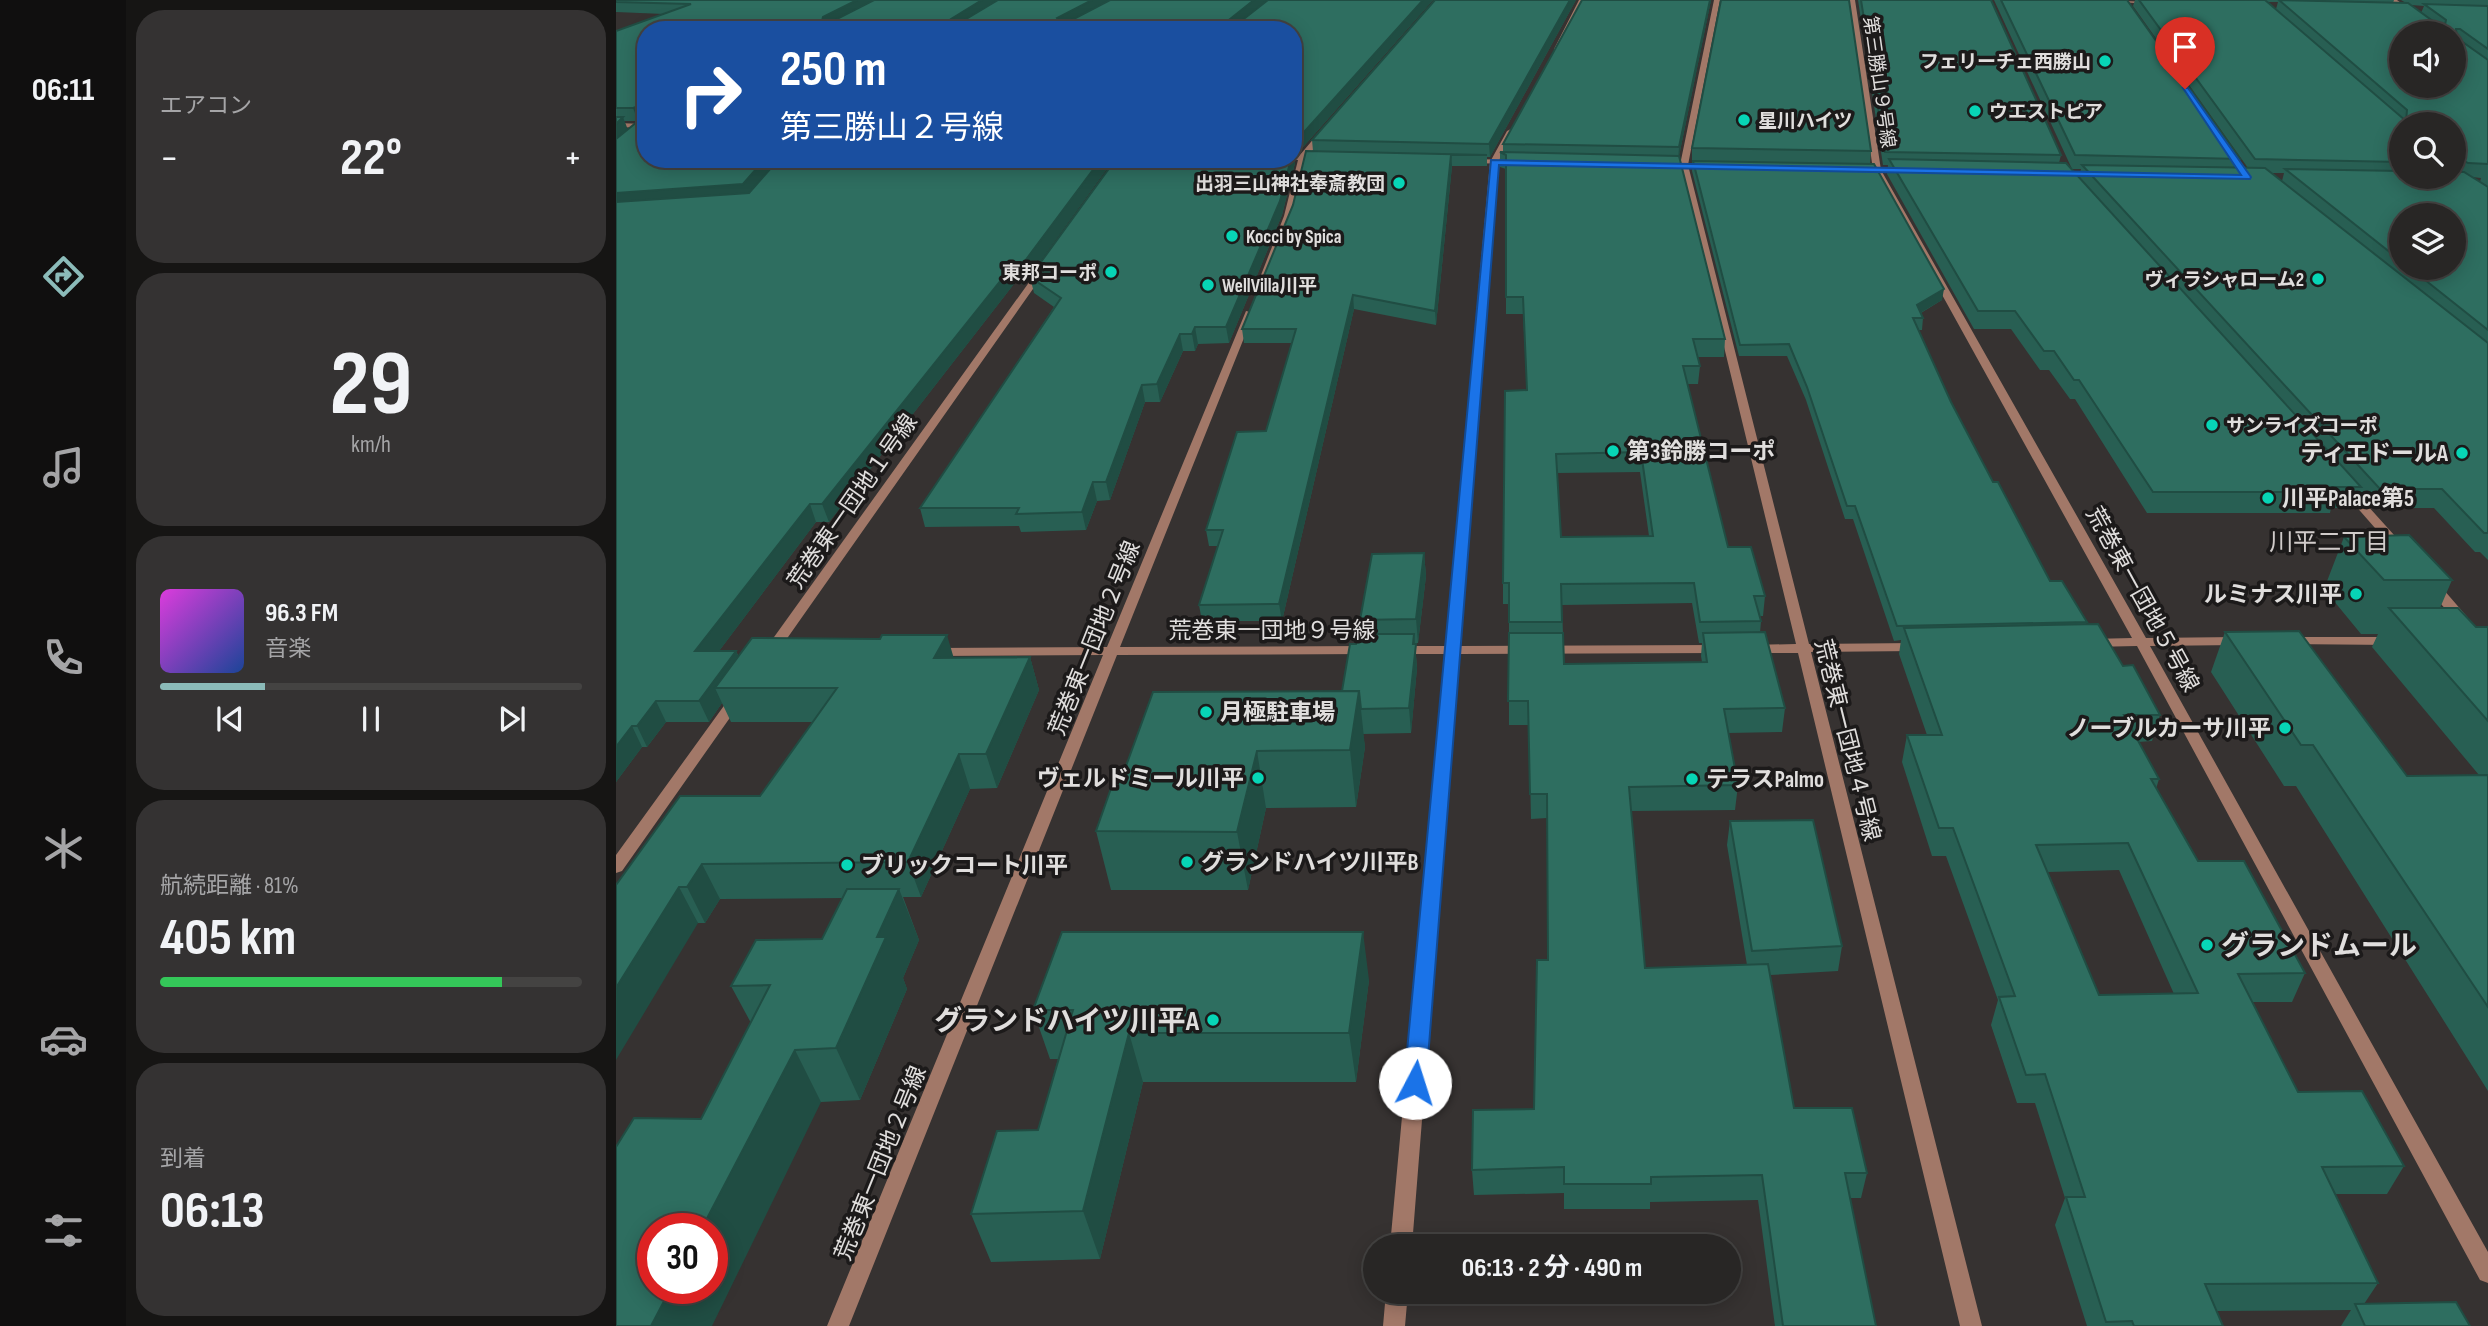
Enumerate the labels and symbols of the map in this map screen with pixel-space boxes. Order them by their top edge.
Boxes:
street label: 第三勝山９号線 [1858,15,1899,150]
pin [2155,17,2215,89]
place label: フェリーチェ西勝山 [1920,51,2091,74]
marker: フェリーチェ西勝山 [2097,53,2113,69]
place label: ウエストピア [1989,101,2103,124]
marker: ウエストピア [1967,103,1983,119]
place label: 星川ハイツ [1758,110,1853,133]
marker: 星川ハイツ [1736,112,1752,128]
place label: 出羽三山神社奉斎教団 [1195,173,1385,196]
marker: 出羽三山神社奉斎教団 [1391,175,1407,191]
place label: Kocci by Spica [1246,226,1341,249]
marker: Kocci by Spica [1224,228,1240,244]
place label: 東邦コーポ [1002,262,1097,285]
marker: 東邦コーポ [1103,264,1119,280]
place label: ヴィラシャローム2 [2145,269,2304,292]
marker: ヴィラシャローム2 [2310,271,2326,287]
place label: WellVilla川平 [1222,275,1317,298]
marker: WellVilla川平 [1200,277,1216,293]
street label: 荒巻東一団地１号線 [782,409,924,594]
place label: サンライズコーポ [2226,415,2377,438]
marker: サンライズコーポ [2204,417,2220,433]
place label: 第3鈴勝コーポ [1627,438,1775,466]
place label: ティエドールA [2300,440,2449,468]
marker: 第3鈴勝コーポ [1605,443,1621,459]
marker: ティエドールA [2454,445,2470,461]
place label: 川平Palace第5 [2282,485,2414,513]
marker: 川平Palace第5 [2260,490,2276,506]
street label: 荒巻東一団地５号線 [2080,502,2205,697]
district label: 川平二丁目 [2269,528,2389,557]
street label: 荒巻東一団地２号線 [1043,537,1147,740]
place label: ルミナス川平 [2204,581,2342,609]
marker: ルミナス川平 [2348,586,2364,602]
street label: 荒巻東一団地９号線 [1169,617,1376,645]
street label: 荒巻東一団地４号線 [1808,636,1886,844]
place label: 月極駐車場 [1220,699,1335,727]
marker: 月極駐車場 [1198,704,1214,720]
place label: ノーブルカーサ川平 [2067,715,2271,743]
marker: ノーブルカーサ川平 [2277,720,2293,736]
place label: ヴェルドミール川平 [1037,765,1244,793]
place label: テラスPalmo [1706,766,1824,794]
marker: ヴェルドミール川平 [1250,770,1266,786]
marker: テラスPalmo [1684,771,1700,787]
place label: グランドハイツ川平B [1201,849,1419,877]
place label: ブリックコート川平 [861,852,1068,880]
marker: グランドハイツ川平B [1179,854,1195,870]
marker: ブリックコート川平 [839,857,855,873]
place label: グランドムール [2221,930,2417,963]
marker: グランドムール [2199,937,2215,953]
place label: グランドハイツ川平A [934,1005,1200,1038]
marker: グランドハイツ川平A [1205,1012,1221,1028]
position arrow [1378,1046,1452,1120]
street label: 荒巻東一団地２号線 [829,1062,933,1265]
speed limit sign: 30 [637,1213,728,1304]

